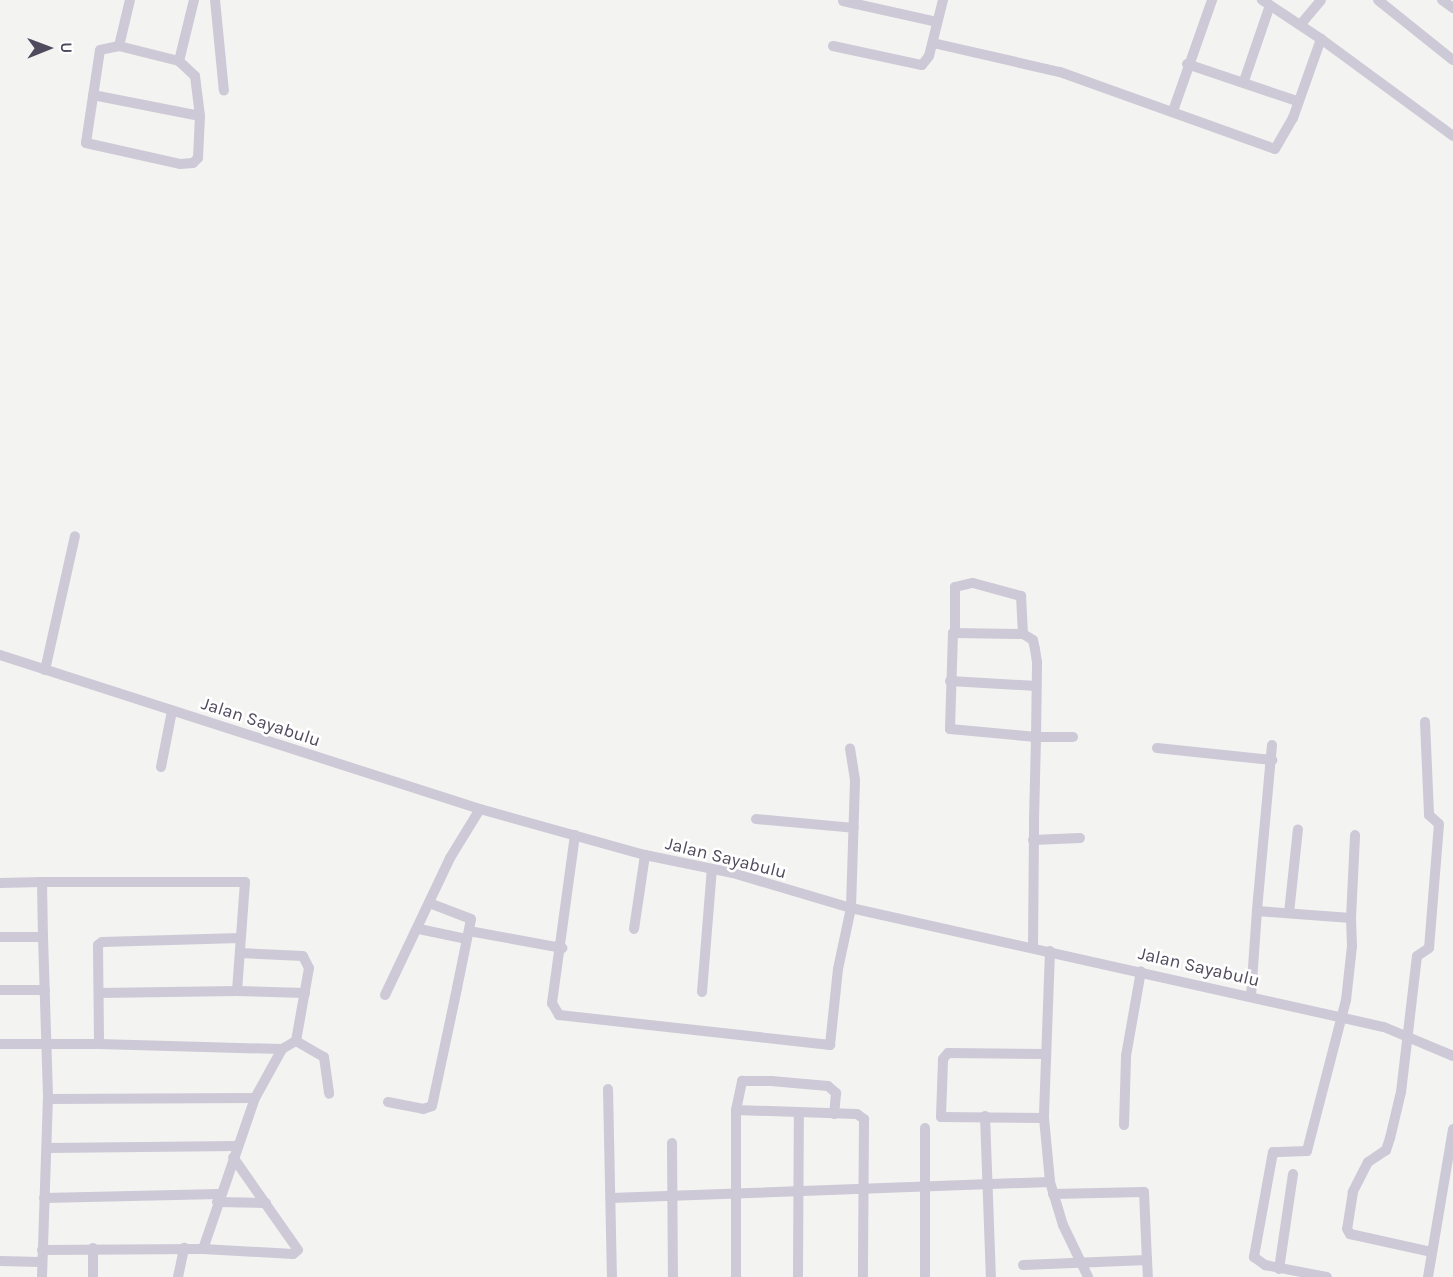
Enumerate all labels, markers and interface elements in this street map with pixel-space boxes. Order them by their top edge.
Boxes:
north arrow [18,18,78,78]
text: U [57,42,76,53]
street label: Jalan Sayabulu [199,693,323,751]
street label: Jalan Sayabulu [663,833,789,883]
street label: Jalan Sayabulu [1136,943,1262,991]

